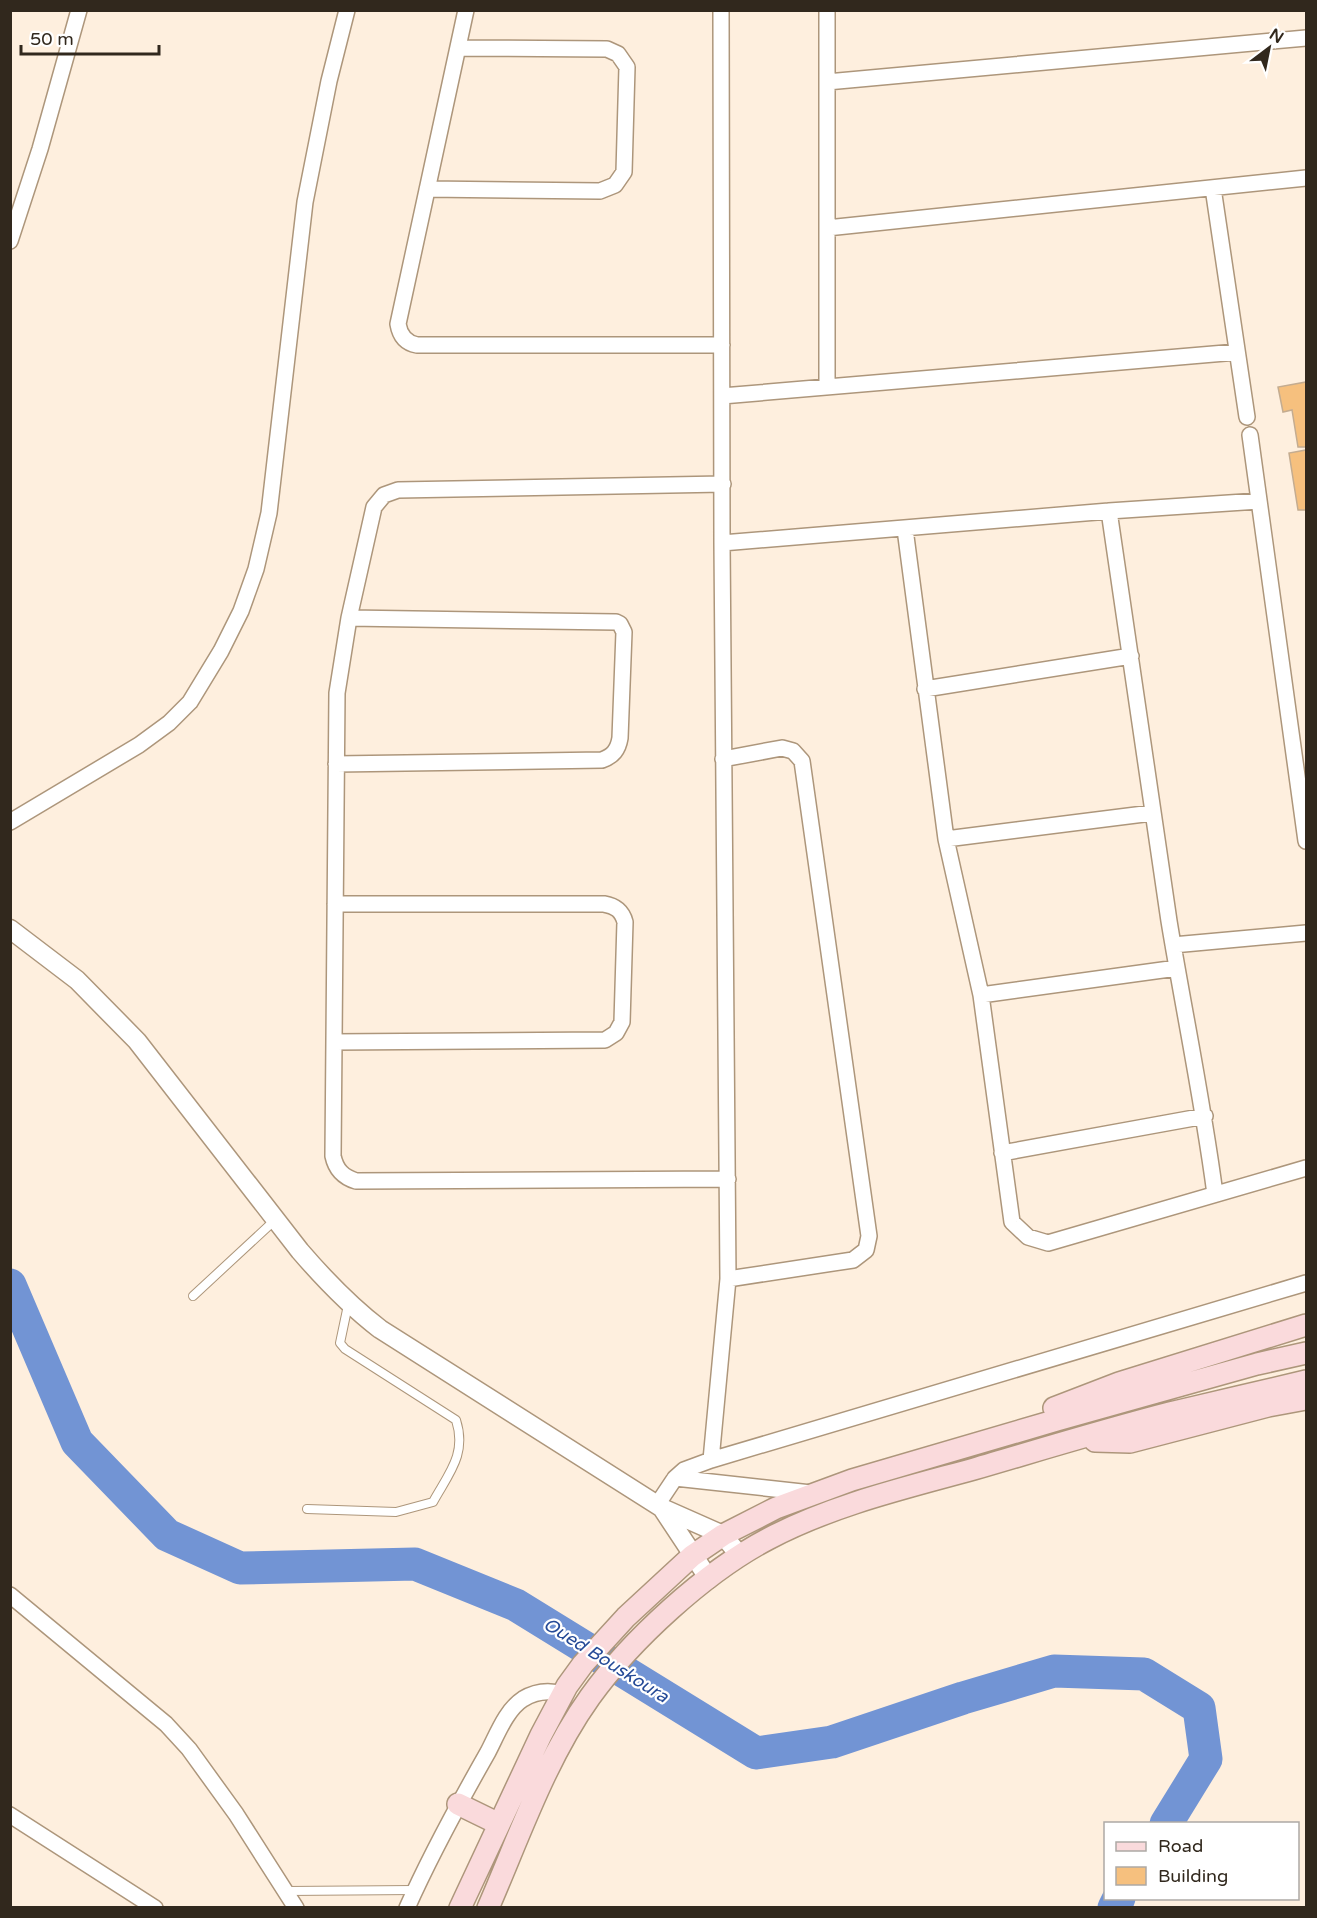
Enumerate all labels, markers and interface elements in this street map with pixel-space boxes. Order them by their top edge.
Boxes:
scale bar [21,18,159,56]
north arrow [1239,18,1299,78]
text: N [1266,24,1287,48]
text: 50 m [30,28,74,50]
water label: Oued Bouskoura [539,1613,673,1708]
legend [1104,1822,1299,1900]
text: Road [1158,1835,1203,1857]
text: Building [1158,1865,1228,1887]

